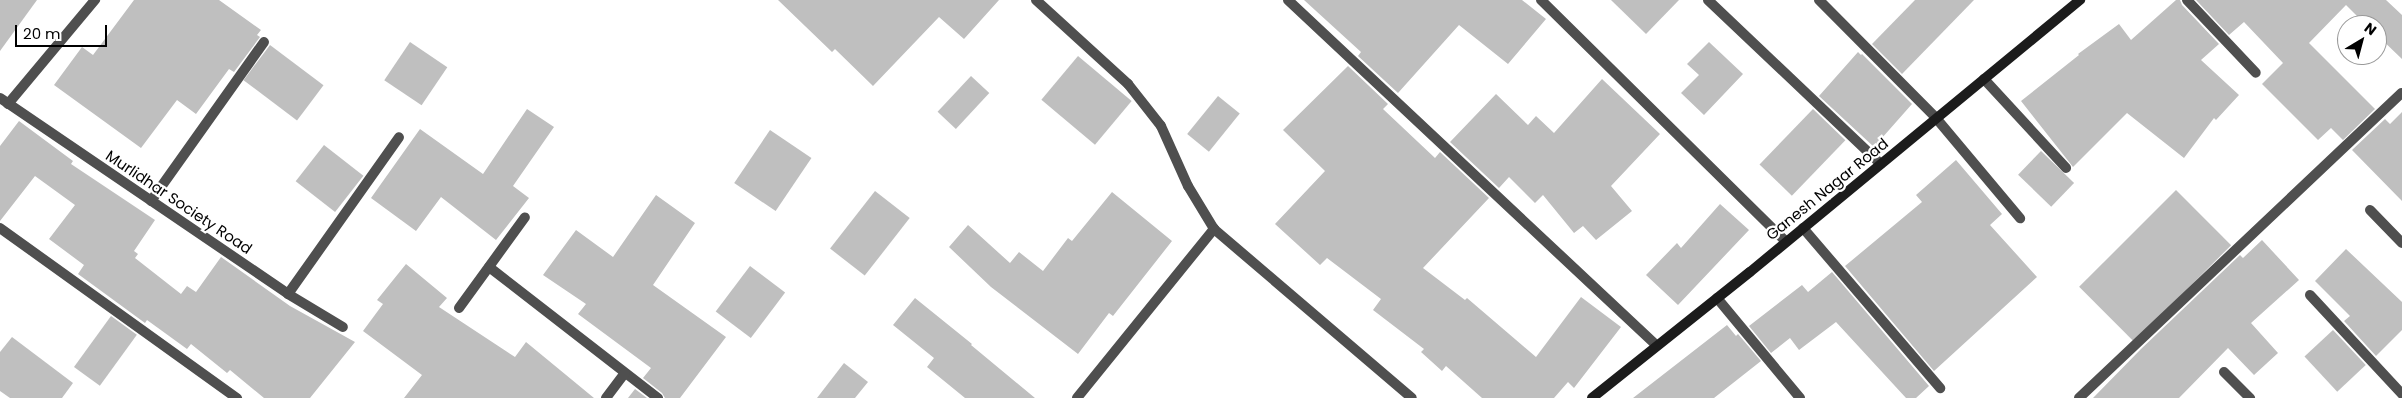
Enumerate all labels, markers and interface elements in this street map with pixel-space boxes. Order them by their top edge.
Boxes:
scale bar [18,15,110,47]
north arrow [2337,15,2387,65]
text: N [2360,18,2381,40]
text: 20 m [23,23,61,44]
street label: Ganesh Nagar Road [1762,134,1892,244]
street label: Murlidhar Society Road [103,146,255,258]

